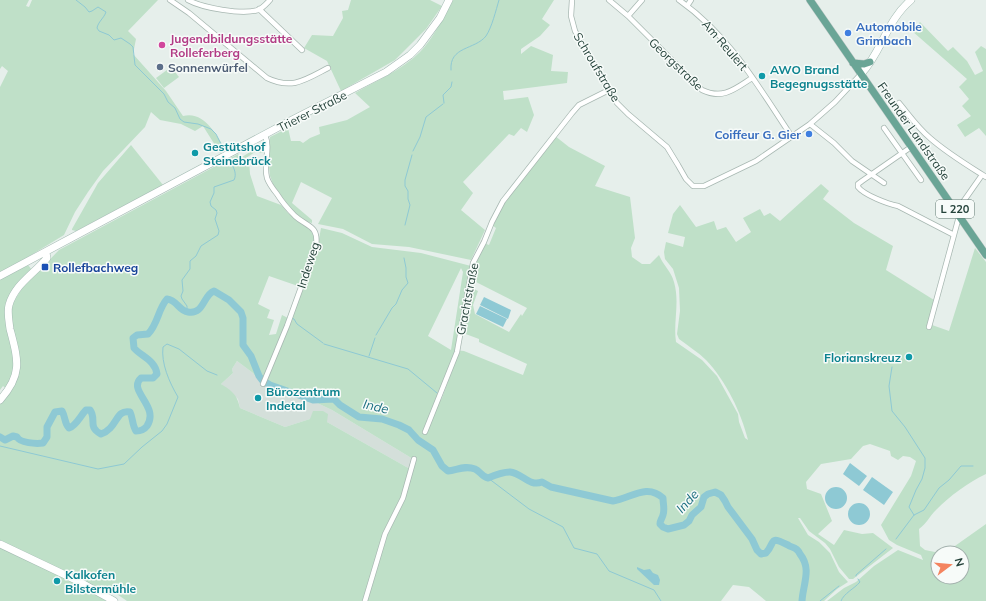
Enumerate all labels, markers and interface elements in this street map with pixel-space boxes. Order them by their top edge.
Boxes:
street label: Am Reulert [699,17,751,73]
place label: Automobile Grimbach [856,19,922,48]
marker: Automobile Grimbach [843,28,853,38]
street label: Schroufstraße [570,30,624,104]
place label: Jugendbildungsstätte Rolleferberg [170,31,293,60]
street label: Georgstraße [646,34,706,94]
marker: Jugendbildungsstätte Rolleferberg [157,40,167,50]
place label: Sonnenwürfel [168,60,248,75]
marker: Sonnenwürfel [155,62,165,72]
place label: AWO Brand Begegnugsstätte [770,62,868,91]
marker: AWO Brand Begegnugsstätte [757,71,767,81]
street label: Freunder Landstraße [874,79,954,183]
street label: Trierer Straße [275,87,349,135]
place label: Coiffeur G. Gier [714,127,801,142]
marker: Coiffeur G. Gier [804,129,814,139]
place label: Gestütshof Steinebrück [203,139,271,168]
marker: Gestütshof Steinebrück [190,148,200,158]
road number: L 220 [936,200,974,218]
street label: Indeweg [293,240,323,290]
place label: Rollefbachweg [53,260,138,275]
marker: Rollefbachweg [40,262,50,272]
street label: Grachtstraße [453,262,481,336]
place label: Florianskreuz [824,350,901,365]
marker: Florianskreuz [904,352,914,362]
place label: Bürozentrum Indetal [266,384,340,413]
marker: Bürozentrum Indetal [253,393,263,403]
water label: Inde [362,395,390,417]
water label: Inde [672,486,702,516]
north arrow [930,545,970,585]
text: N [952,556,967,568]
place label: Kalkofen Bilstermühle [65,567,137,596]
marker: Kalkofen Bilstermühle [52,576,62,586]

